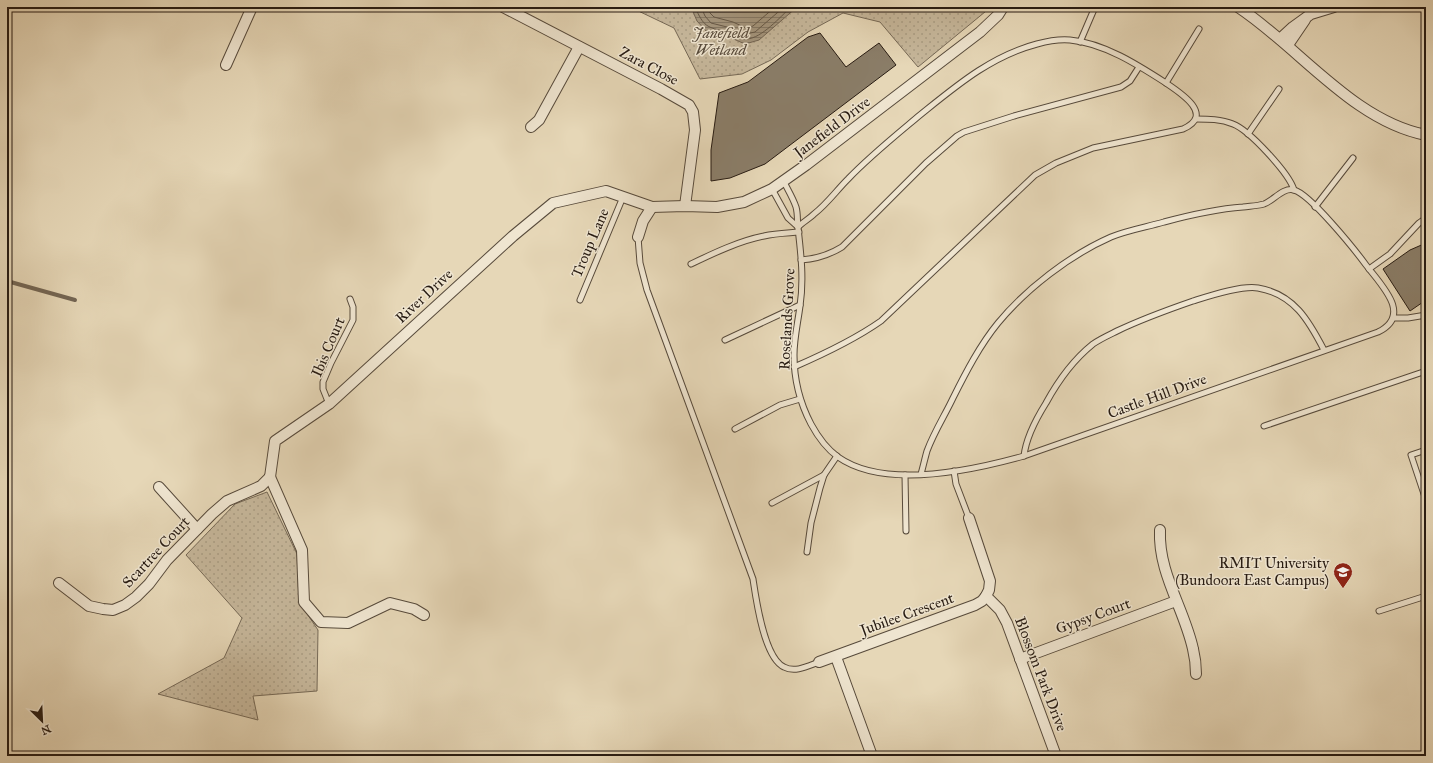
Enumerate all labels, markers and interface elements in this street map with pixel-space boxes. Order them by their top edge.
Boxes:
park label: Janefield Wetland [692,24,750,59]
street label: Zara Close [616,43,682,89]
street label: Janefield Drive [789,92,874,164]
street label: Troup Lane [567,206,613,280]
street label: River Drive [392,265,456,327]
street label: Roselands Grove [775,268,799,370]
street label: Ibis Court [307,314,349,380]
street label: Castle Hill Drive [1105,370,1209,422]
street label: Scartree Court [119,512,194,591]
place label: RMIT University (Bundoora East Campus) [1175,554,1330,590]
school or university icon: RMIT University (Bundoora East Campus) [1332,561,1354,589]
street label: Jubilee Crescent [856,589,957,641]
street label: Gypsy Court [1053,594,1133,638]
street label: Blossom Park Drive [1011,614,1071,734]
north arrow [22,701,62,741]
text: N [38,722,53,738]

